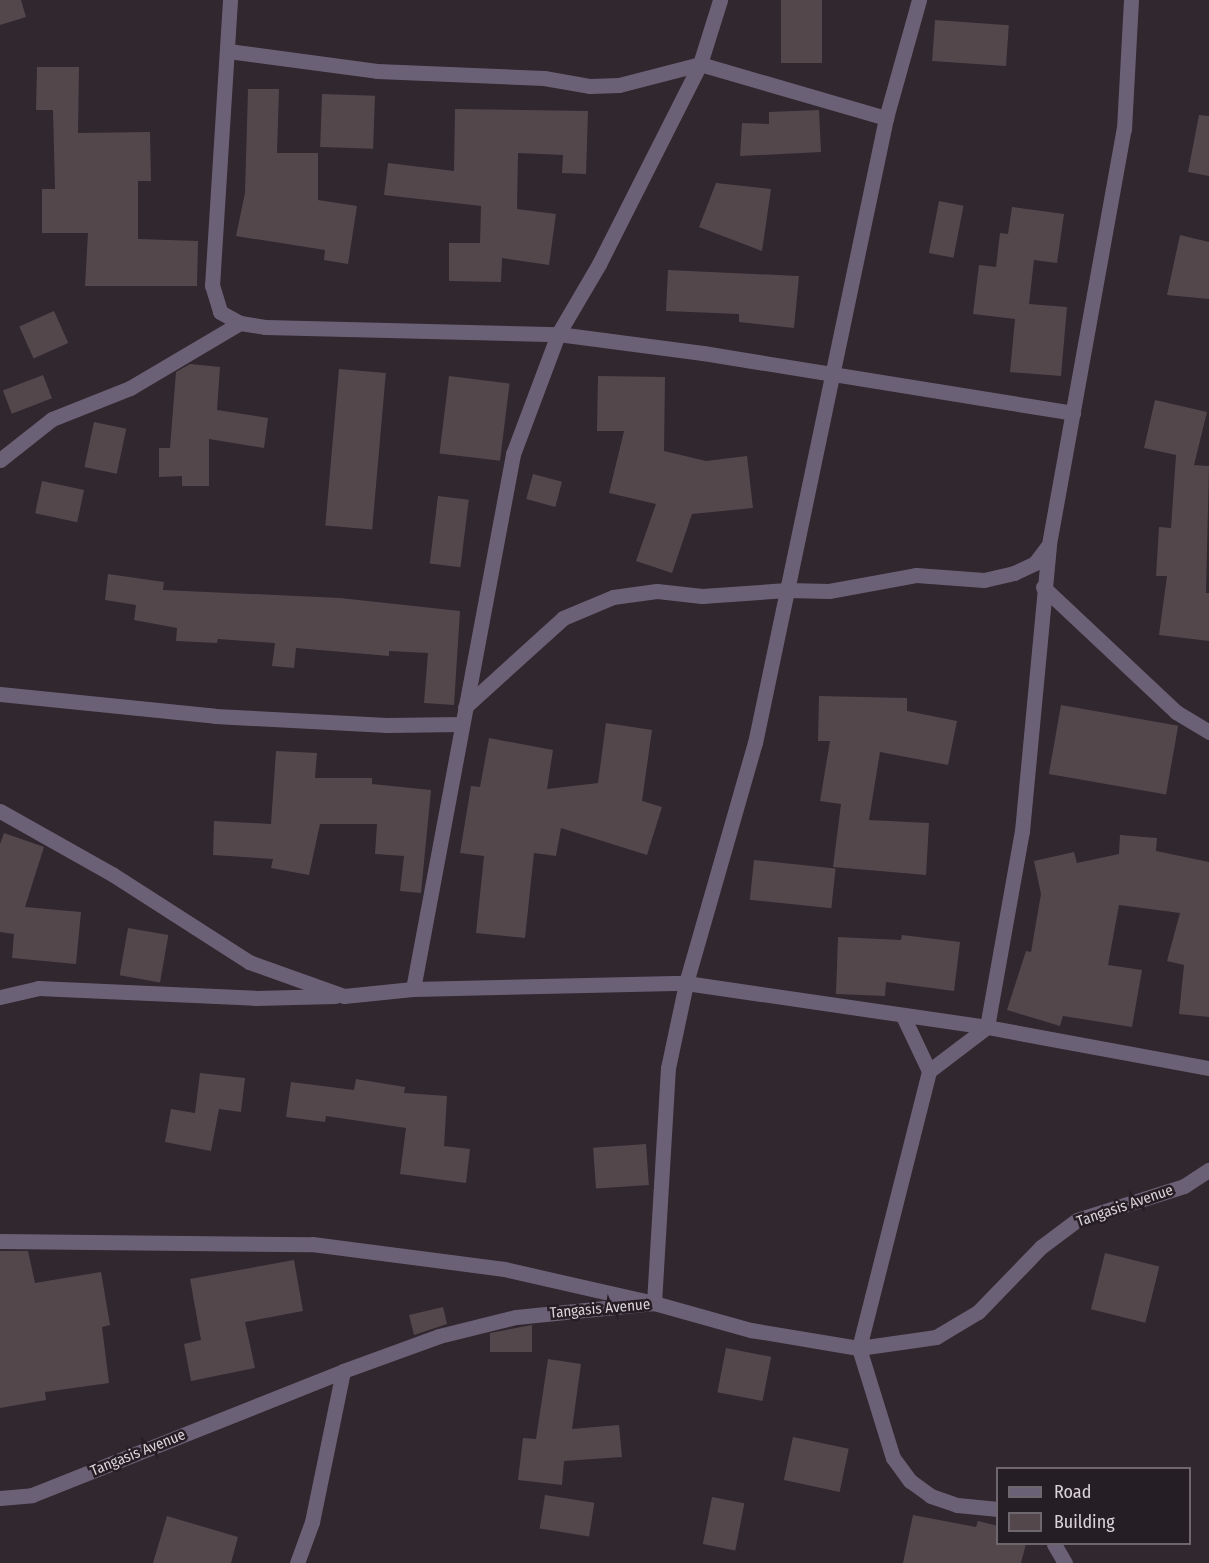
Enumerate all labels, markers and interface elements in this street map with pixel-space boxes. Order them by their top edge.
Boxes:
street label: Tangasis Avenue [1074,1181,1176,1231]
street label: Tangasis Avenue [549,1296,651,1322]
street label: Tangasis Avenue [88,1426,188,1480]
legend [996,1467,1191,1545]
text: Road [1054,1481,1091,1503]
text: Building [1054,1511,1115,1533]

